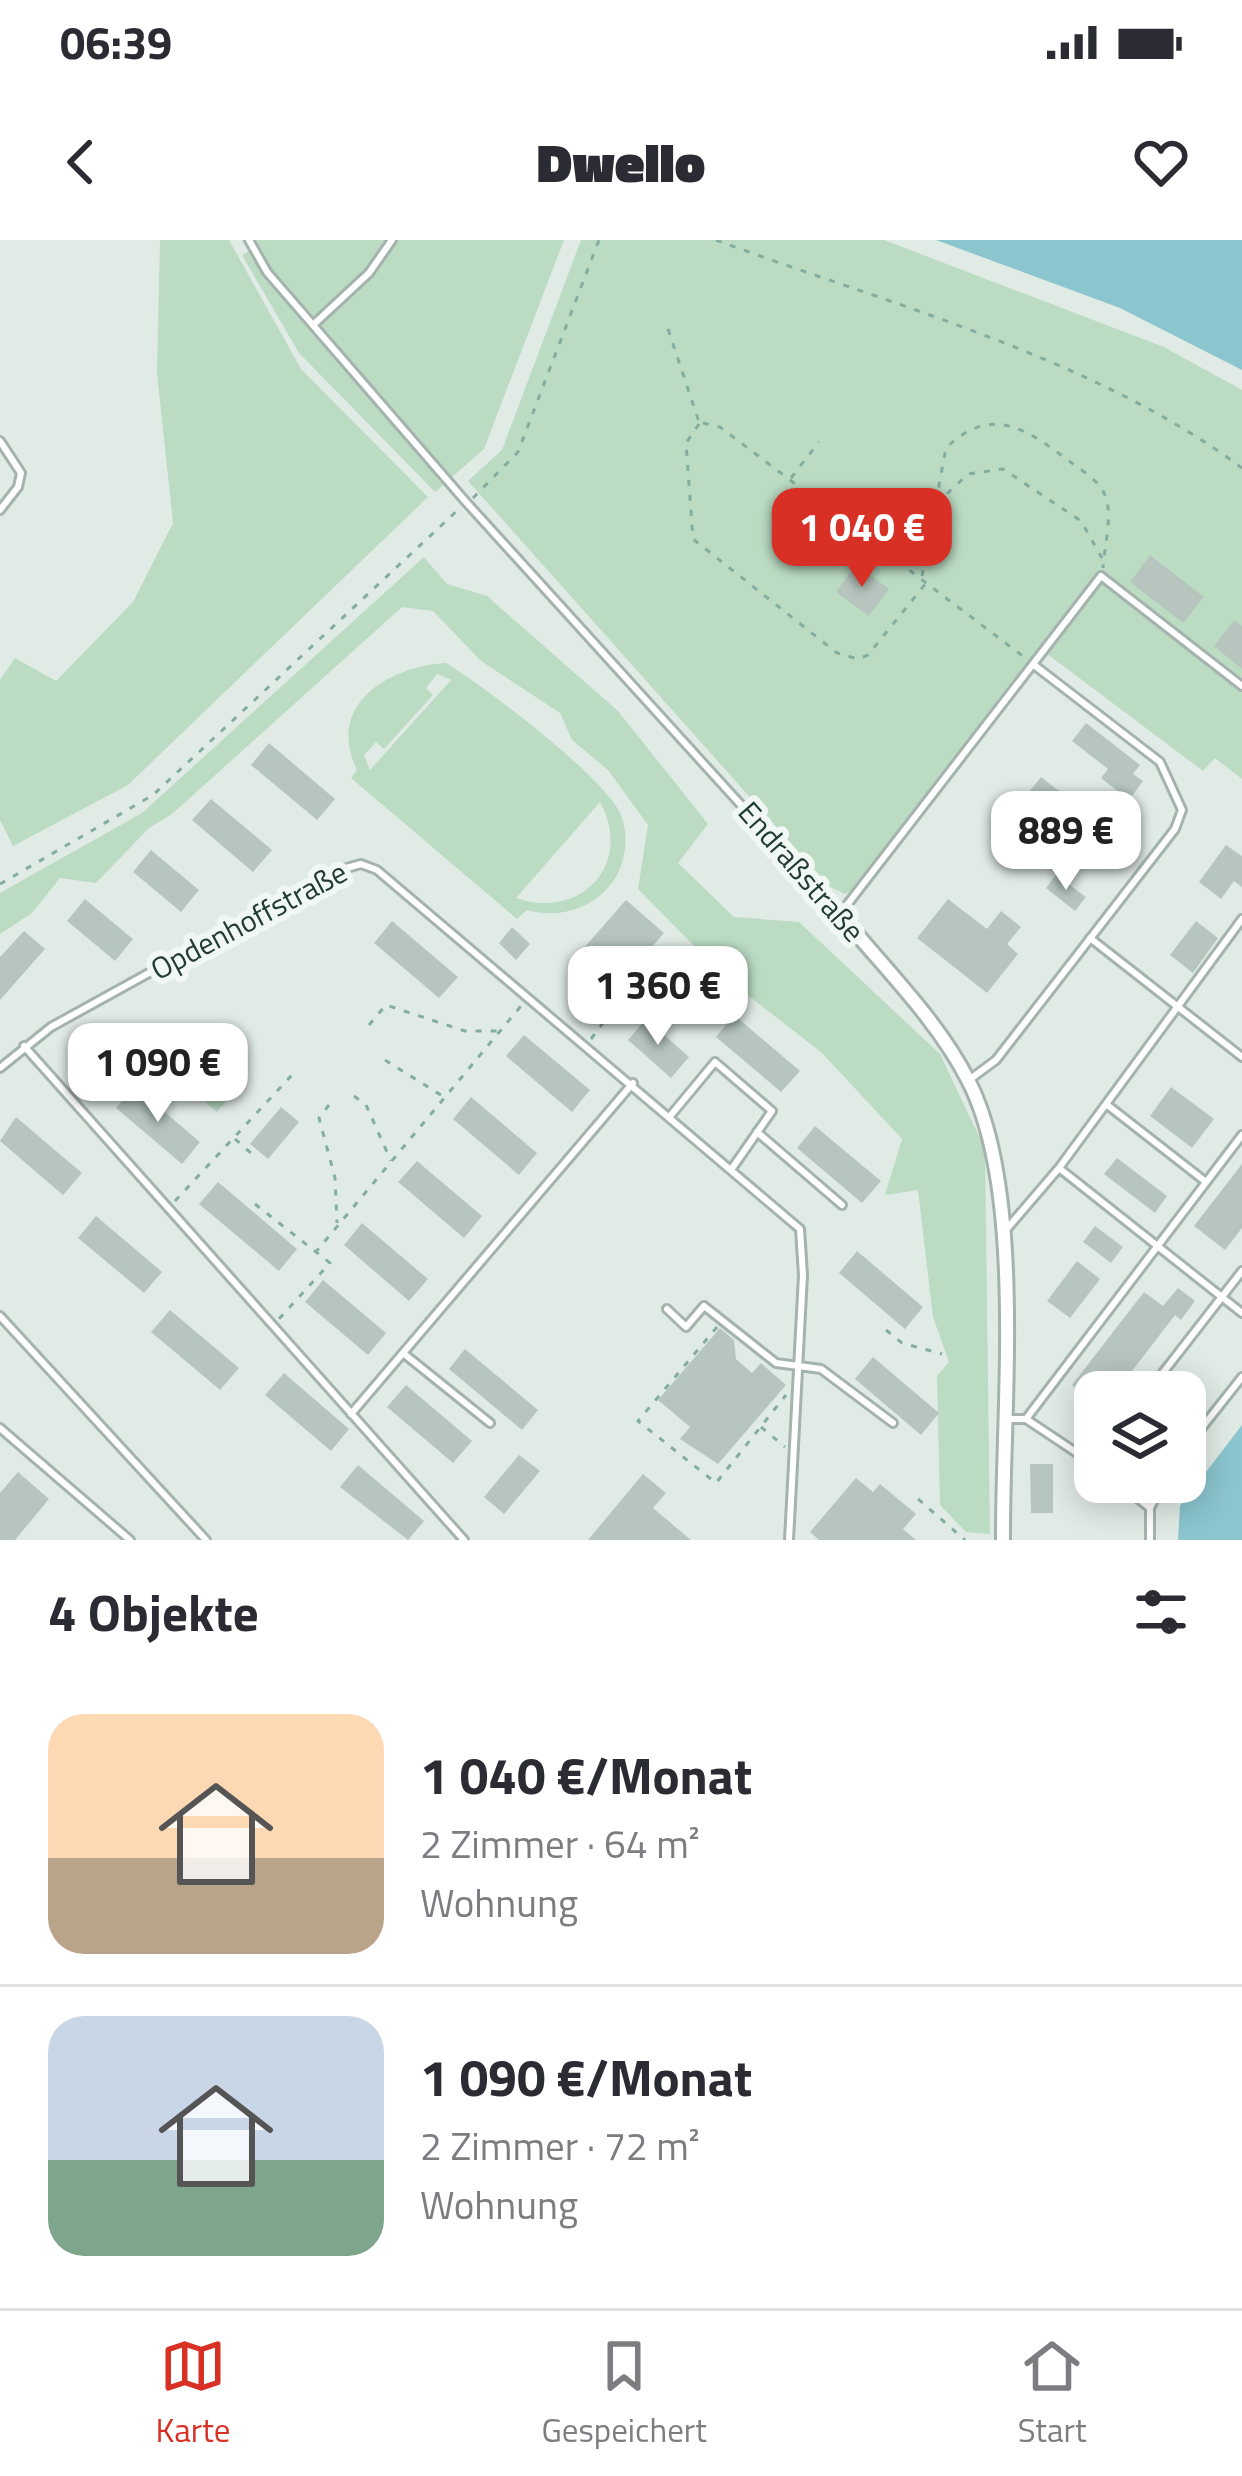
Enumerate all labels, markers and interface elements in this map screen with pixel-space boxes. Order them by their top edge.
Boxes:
text: 06:39 [60,8,172,76]
text: Dwello [537,121,705,203]
icon: back [48,129,114,195]
icon: heart [1128,129,1194,195]
pin: 1 040 € [751,488,973,590]
text: 1 040 € [799,497,925,556]
street label: Endraßstraße [727,791,876,952]
pin: 889 € [982,791,1150,893]
text: 889 € [1018,800,1114,859]
street label: Opdenhoffstraße [142,849,355,991]
pin: 1 360 € [547,946,769,1048]
text: 1 360 € [595,955,721,1014]
pin: 1 090 € [47,1023,269,1125]
text: 1 090 € [95,1032,221,1091]
map controls [1074,1371,1206,1503]
button: layers [1074,1371,1206,1503]
text: 4 Objekte [48,1573,259,1651]
icon: filters [1128,1579,1194,1645]
text: 1 040 €/Monat [420,1736,752,1814]
icon: home [144,1762,288,1906]
text: 2 Zimmer · 64 m² [420,1814,700,1873]
text: Wohnung [420,1873,578,1932]
text: 1 090 €/Monat [420,2038,752,2116]
icon: home [144,2064,288,2208]
text: 2 Zimmer · 72 m² [420,2116,700,2175]
text: Wohnung [420,2175,578,2234]
tab: Karte [155,2333,230,2455]
tab: Gespeichert [541,2333,707,2455]
tab: Start [1018,2333,1086,2455]

